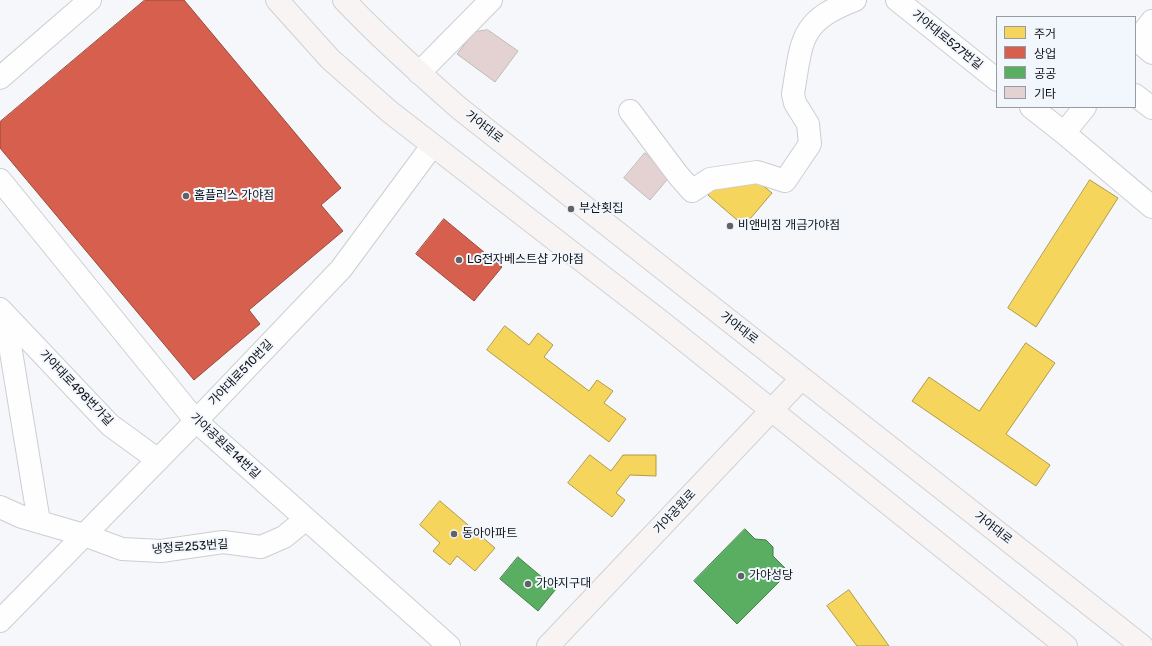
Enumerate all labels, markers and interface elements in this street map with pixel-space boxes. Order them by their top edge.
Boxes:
street label: 가야대로527번길 [909,7,985,73]
legend [996,16,1136,108]
text: 주거 [1034,27,1056,41]
text: 상업 [1034,47,1056,61]
text: 공공 [1034,67,1056,81]
text: 기타 [1034,87,1056,101]
street label: 가야대로 [462,108,506,146]
place label: 홈플러스 가야점 [194,189,274,203]
marker: 홈플러스 가야점 [181,191,191,201]
place label: 부산횟집 [579,202,623,216]
marker: 부산횟집 [566,204,576,214]
place label: 비앤비짐 개금가야점 [738,219,840,233]
marker: 비앤비짐 개금가야점 [725,221,735,231]
place label: LG전자베스트샵 가야점 [467,253,584,267]
marker: LG전자베스트샵 가야점 [454,255,464,265]
street label: 가야대로 [717,309,761,347]
street label: 가야대로510번길 [206,337,276,409]
street label: 가야대로498번가길 [36,347,116,429]
street label: 가야공원로14번길 [187,410,263,482]
street label: 가야공원로 [651,487,699,537]
street label: 가야대로 [971,509,1015,547]
place label: 동아아파트 [462,527,517,541]
marker: 동아아파트 [449,529,459,539]
street label: 냉정로253번길 [151,537,229,557]
place label: 가야성당 [749,569,793,583]
marker: 가야성당 [736,571,746,581]
place label: 가야지구대 [536,577,591,591]
marker: 가야지구대 [523,579,533,589]

